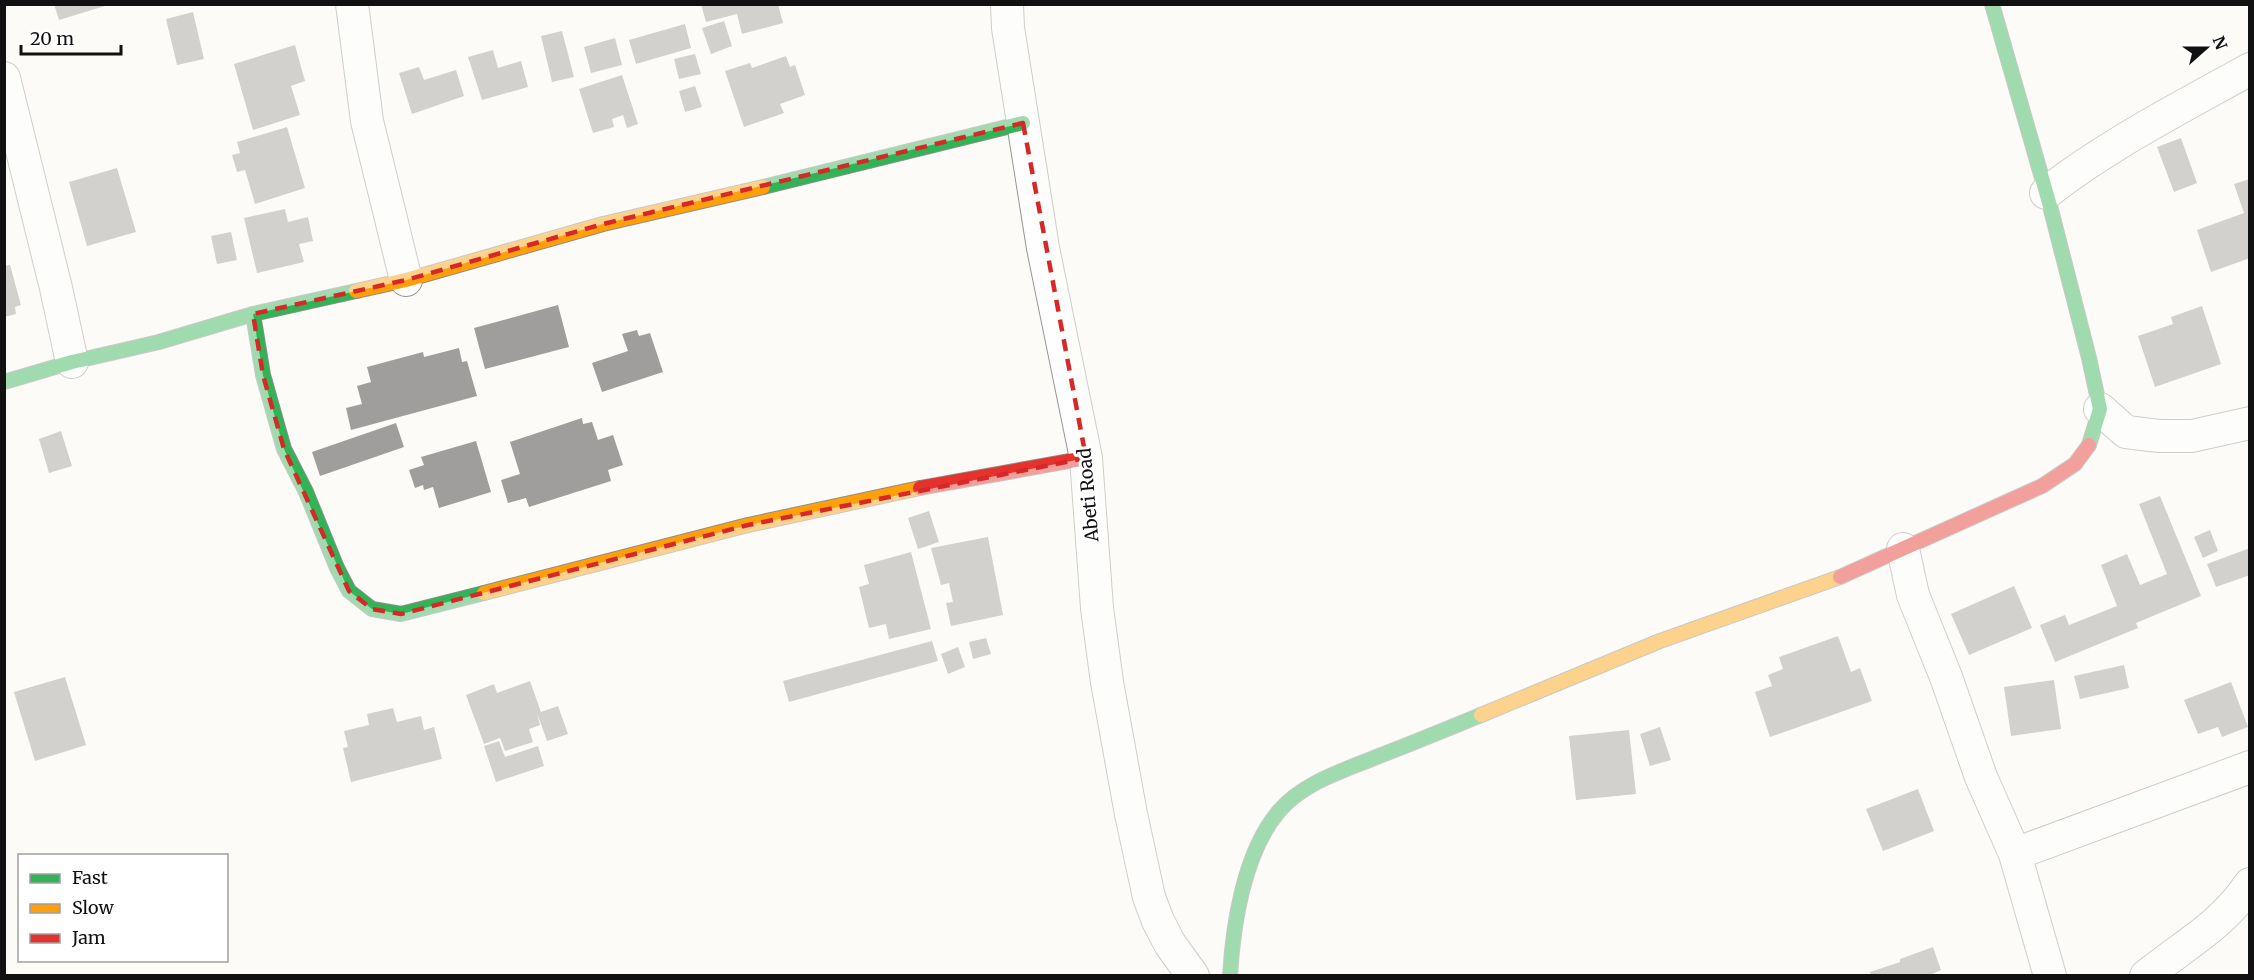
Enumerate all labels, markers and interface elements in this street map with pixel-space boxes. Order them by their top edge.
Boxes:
scale bar [21,18,122,56]
north arrow [2176,18,2236,78]
text: 20 m [30,27,74,50]
text: N [2208,33,2232,52]
street label: Abeti Road [1072,447,1104,544]
legend [18,854,228,962]
text: Fast [72,866,108,889]
text: Slow [72,896,115,919]
text: Jam [71,926,106,949]

